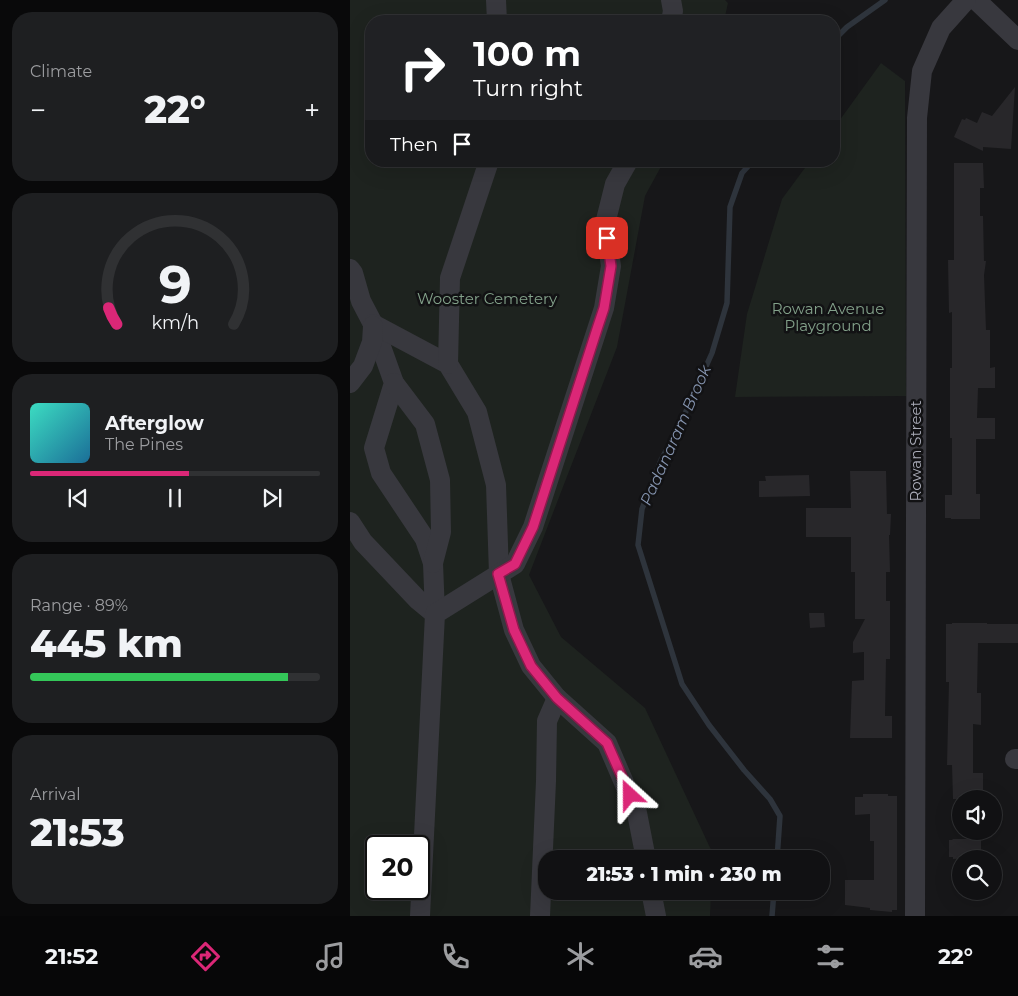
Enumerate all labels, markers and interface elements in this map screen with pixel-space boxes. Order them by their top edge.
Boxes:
text: 100 m [473,32,581,75]
icon: right [390,35,455,100]
text: Climate [30,62,92,81]
text: Turn right [473,75,583,102]
text: 22° [144,86,206,133]
text: − [30,93,46,127]
text: + [304,93,320,127]
icon: arrive [448,130,476,158]
text: Then [390,133,438,156]
pin [586,217,628,259]
icon: arrive [593,224,621,252]
text: 9 [158,253,192,316]
park label: Wooster Cemetery [417,289,558,308]
park label: Rowan Avenue Playground [772,299,884,335]
text: km/h [151,312,199,333]
water label: Padanaram Brook [636,361,716,508]
street label: Rowan Street [906,400,925,502]
text: Afterglow [105,412,204,435]
text: The Pines [105,435,183,454]
icon: previous [64,484,92,512]
icon: pause [161,484,189,512]
icon: next [258,484,286,512]
text: Range · 89% [30,596,128,615]
text: 445 km [30,620,183,667]
position arrow [603,768,655,820]
text: Arrival [30,785,80,804]
map controls [952,790,1002,900]
button: sound [952,790,1002,840]
text: 21:53 [30,809,125,856]
speed limit sign: 20 [365,835,430,900]
button: search [952,850,1002,900]
text: 21:53 · 1 min · 230 m [586,863,782,886]
icon: directions [188,939,223,974]
icon: music [313,939,348,974]
icon: phone [438,939,473,974]
icon: climate [563,939,598,974]
icon: car [688,939,723,974]
icon: filters [813,939,848,974]
text: 21:52 [45,943,98,970]
text: 22° [938,943,973,970]

